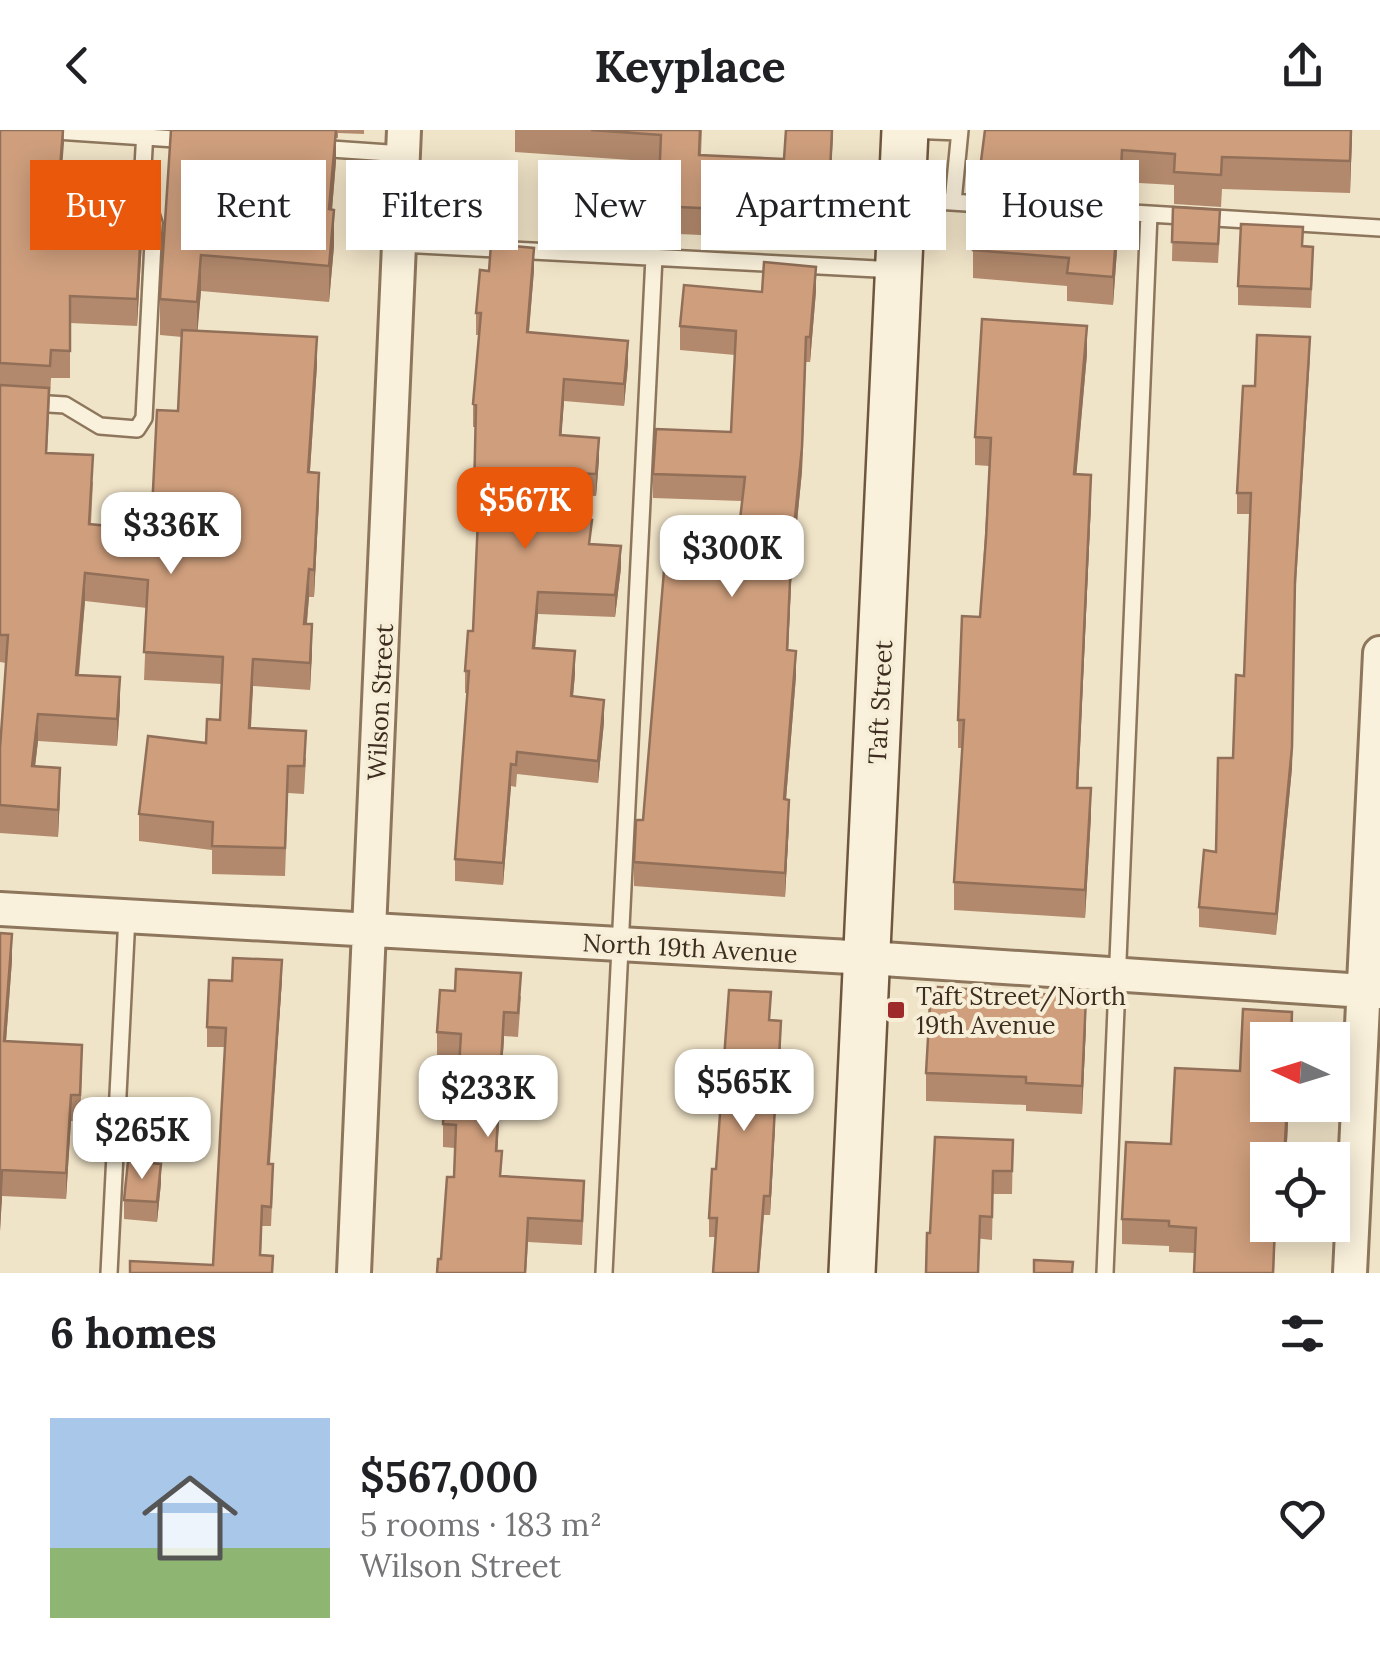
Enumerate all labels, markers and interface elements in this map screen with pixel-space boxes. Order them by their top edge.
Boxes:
text: Keyplace [594,37,786,94]
icon: back [50,38,105,93]
icon: share [1275,38,1330,93]
chip: Buy [30,160,161,250]
chip: Rent [181,160,326,250]
chip: Filters [346,160,518,250]
chip: New [538,160,681,250]
chip: Apartment [701,160,946,250]
chip: House [966,160,1139,250]
pin: $567K [455,467,595,552]
text: $567K [479,479,571,520]
pin: $336K [101,492,241,577]
text: $336K [123,504,219,545]
pin: $300K [662,515,802,600]
text: $300K [682,527,782,568]
street label: Wilson Street [360,622,400,781]
street label: Taft Street [861,639,899,765]
street label: North 19th Avenue [582,926,798,970]
place label: Taft Street/North 19th Avenue [916,980,1126,1041]
marker: Taft Street/North 19th Avenue [885,999,907,1021]
north arrow [1250,1022,1350,1122]
map controls [1250,1022,1350,1242]
pin: $565K [674,1049,814,1134]
pin: $233K [418,1055,558,1140]
text: $565K [697,1061,791,1102]
text: $233K [441,1067,535,1108]
pin: $265K [72,1097,212,1182]
text: $265K [95,1109,189,1150]
button: locate [1250,1142,1350,1242]
text: 6 homes [50,1306,217,1360]
icon: filters [1275,1306,1330,1361]
text: $567,000 [360,1450,539,1504]
icon: home [130,1458,250,1578]
icon: heart [1275,1491,1330,1546]
text: 5 rooms · 183 m² [360,1504,602,1545]
text: Wilson Street [360,1545,561,1586]

